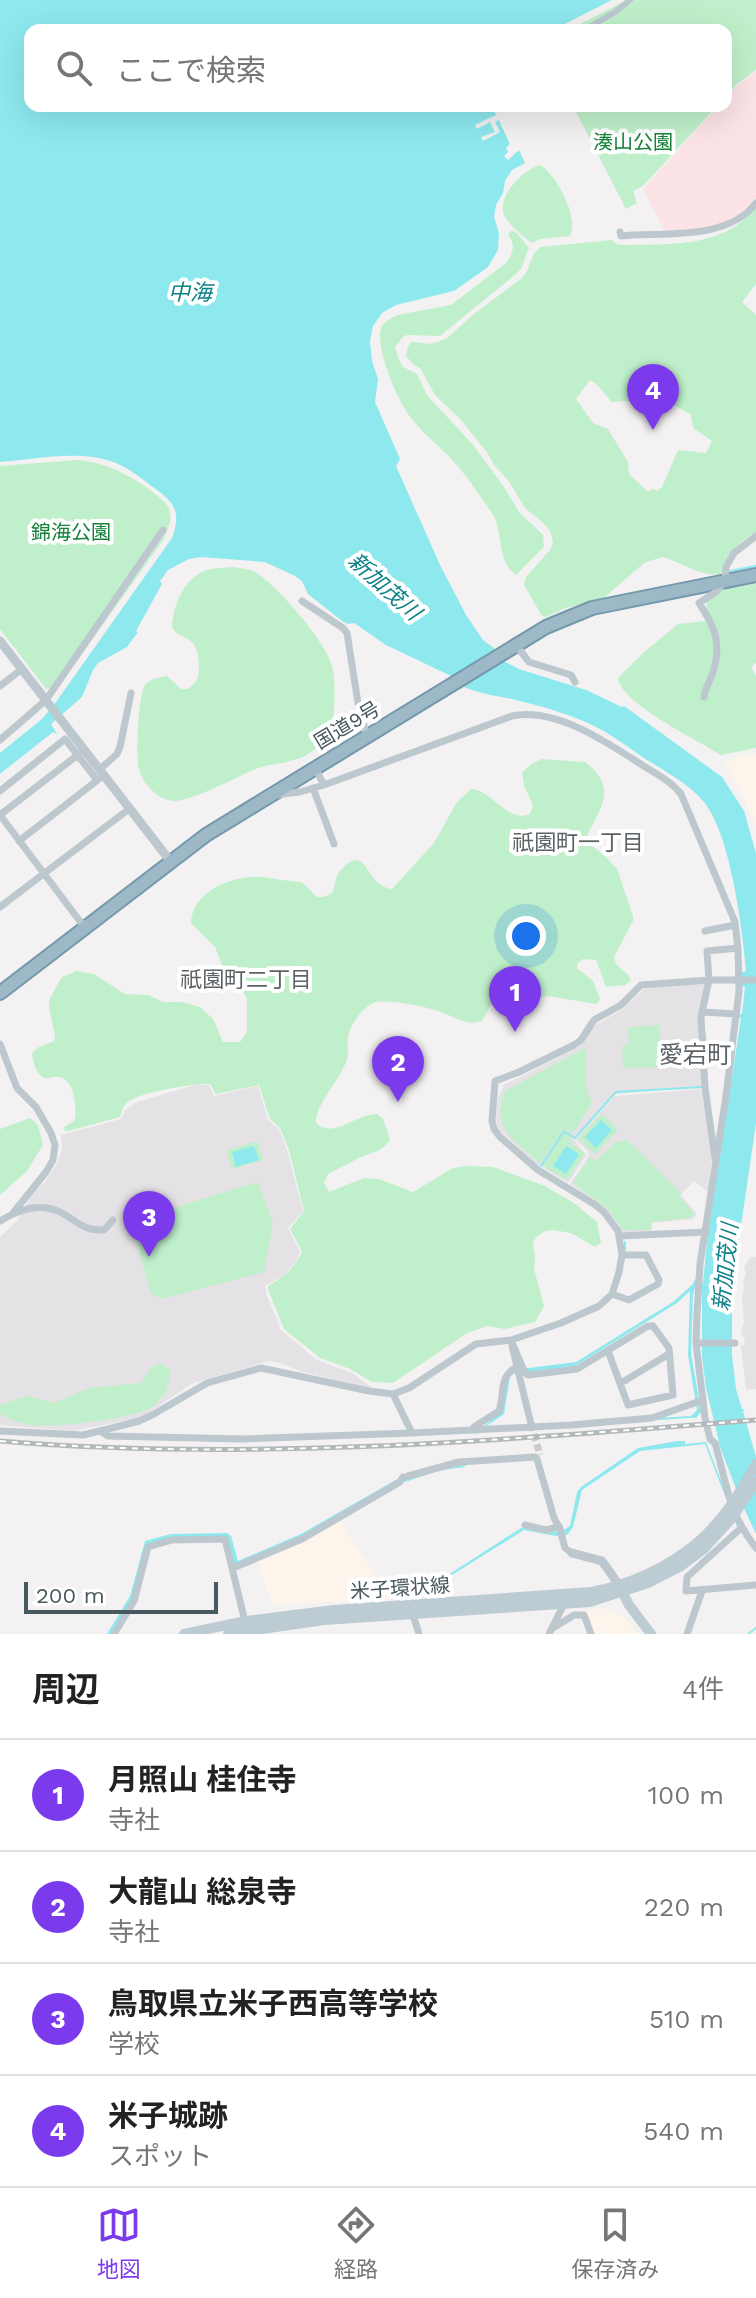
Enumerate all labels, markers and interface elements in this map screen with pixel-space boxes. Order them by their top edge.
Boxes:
search box [24,24,732,112]
icon: search [52,46,96,90]
text: ここで検索 [116,53,266,88]
park label: 湊山公園 [593,130,673,154]
water label: 中海 [168,280,215,305]
pin: 4 [627,364,679,430]
park label: 錦海公園 [31,520,111,544]
water label: 新加茂川 [344,548,427,626]
street label: 国道9号 [310,696,384,754]
district label: 祇園町一丁目 [512,830,644,855]
your location [506,916,546,956]
pin: 1 [489,966,541,1032]
district label: 祇園町二丁目 [180,967,312,992]
pin: 2 [372,1036,424,1102]
district label: 愛宕町 [659,1041,731,1069]
pin: 3 [123,1191,175,1257]
water label: 新加茂川 [708,1220,743,1312]
street label: 米子環状線 [349,1573,451,1603]
scale bar [24,1578,218,1614]
text: 200 m [36,1583,105,1608]
text: 周辺 [32,1669,100,1709]
text: 4件 [682,1674,724,1704]
text: 月照山 桂住寺 [108,1762,297,1797]
text: 1 [52,1780,64,1810]
text: 100 m [648,1780,724,1810]
text: 寺社 [108,1805,160,1835]
text: 大龍山 総泉寺 [108,1874,297,1909]
text: 2 [50,1892,66,1922]
text: 220 m [644,1892,724,1922]
text: 寺社 [108,1917,160,1947]
text: 鳥取県立米子西高等学校 [108,1986,438,2021]
text: 3 [50,2004,66,2034]
text: 510 m [649,2004,724,2034]
text: 学校 [108,2029,160,2059]
text: 米子城跡 [108,2098,228,2133]
text: 4 [50,2116,66,2146]
text: 540 m [643,2116,724,2146]
text: スポット [108,2141,212,2171]
tab: 地図 [97,2203,141,2283]
tab: 経路 [334,2203,378,2283]
tab: 保存済み [571,2203,659,2283]

